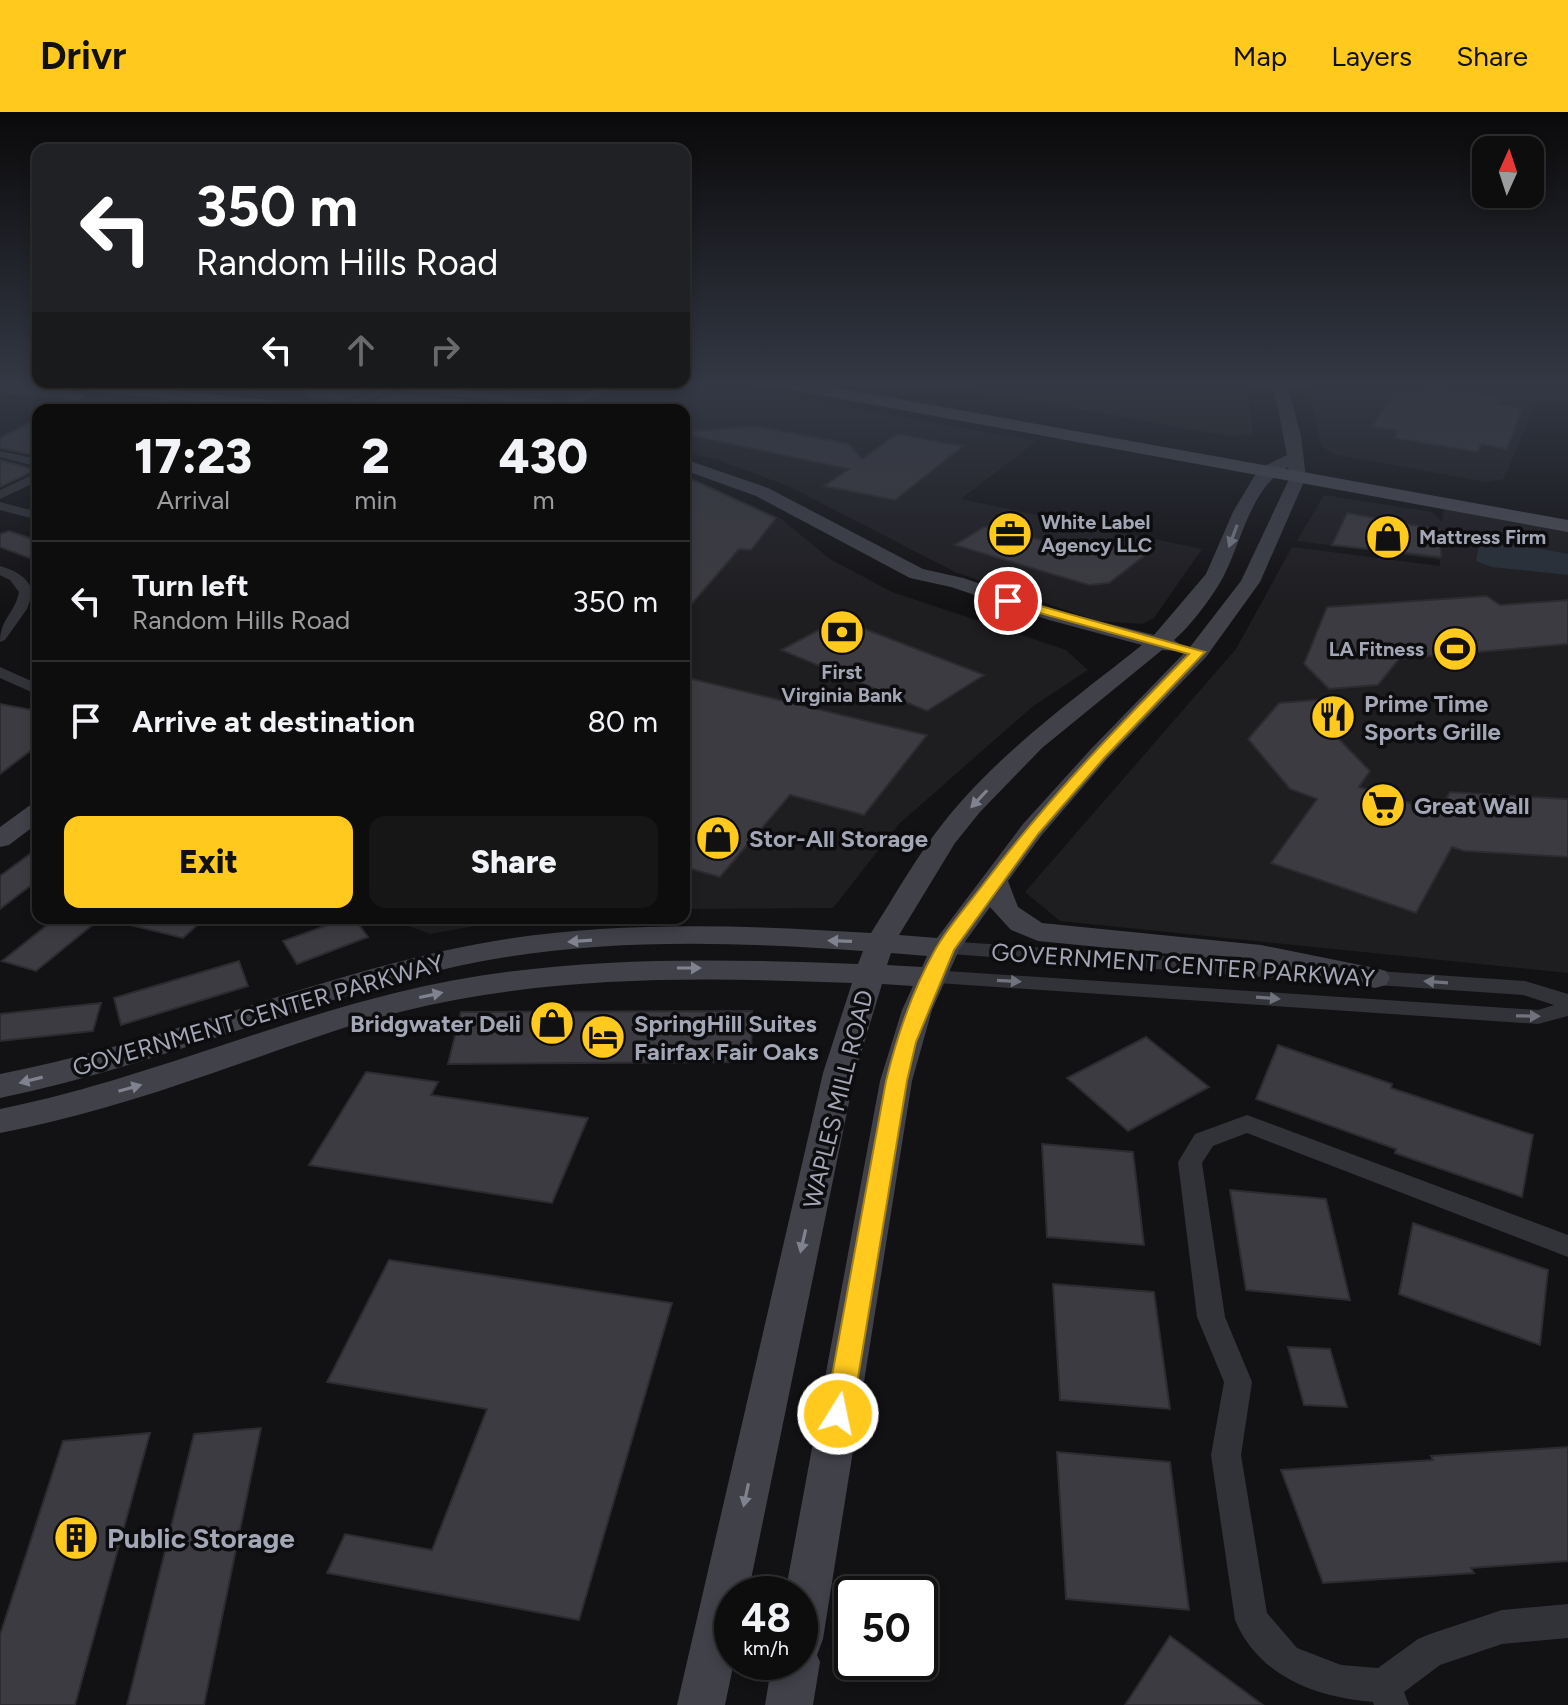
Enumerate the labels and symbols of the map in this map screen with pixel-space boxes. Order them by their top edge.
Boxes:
north arrow [1472,136,1544,208]
office icon: White Label Agency LLC [986,510,1034,558]
place label: White Label Agency LLC [1041,510,1152,557]
shop icon: Mattress Firm [1364,513,1412,561]
one-way arrow [1226,524,1239,548]
place label: Mattress Firm [1419,525,1546,549]
pin [974,567,1042,635]
bank icon: First Virginia Bank [818,608,866,656]
sports icon: LA Fitness [1431,625,1479,673]
place label: LA Fitness [1329,637,1424,661]
place label: First Virginia Bank [781,660,903,707]
place label: Prime Time Sports Grille [1364,689,1501,746]
restaurant icon: Prime Time Sports Grille [1309,693,1357,741]
supermarket icon: Great Wall [1359,781,1407,829]
one-way arrow [971,789,989,808]
place label: Great Wall [1414,791,1530,820]
shop icon: Stor-All Storage [694,814,742,862]
place label: Stor-All Storage [749,824,928,853]
one-way arrow [567,935,592,948]
one-way arrow [827,935,852,948]
street label: GOVERNMENT CENTER PARKWAY [990,937,1376,993]
street label: GOVERNMENT CENTER PARKWAY [69,948,447,1082]
one-way arrow [677,962,702,974]
one-way arrow [997,975,1022,988]
one-way arrow [1423,975,1448,988]
street label: WAPLES MILL ROAD [797,987,879,1211]
one-way arrow [419,988,444,1001]
one-way arrow [1256,992,1281,1005]
shop icon: Bridgwater Deli [528,999,576,1047]
place label: Bridgwater Deli [350,1009,521,1038]
place label: SpringHill Suites Fairfax Fair Oaks [634,1009,819,1066]
one-way arrow [1516,1009,1541,1022]
hotel icon: SpringHill Suites Fairfax Fair Oaks [579,1013,627,1061]
one-way arrow [18,1074,43,1087]
one-way arrow [118,1081,142,1094]
one-way arrow [796,1229,809,1254]
position arrow [796,1372,880,1456]
one-way arrow [739,1483,752,1508]
building icon: Public Storage [52,1514,100,1562]
place label: Public Storage [107,1521,295,1555]
speed limit sign: 50 [834,1576,938,1680]

